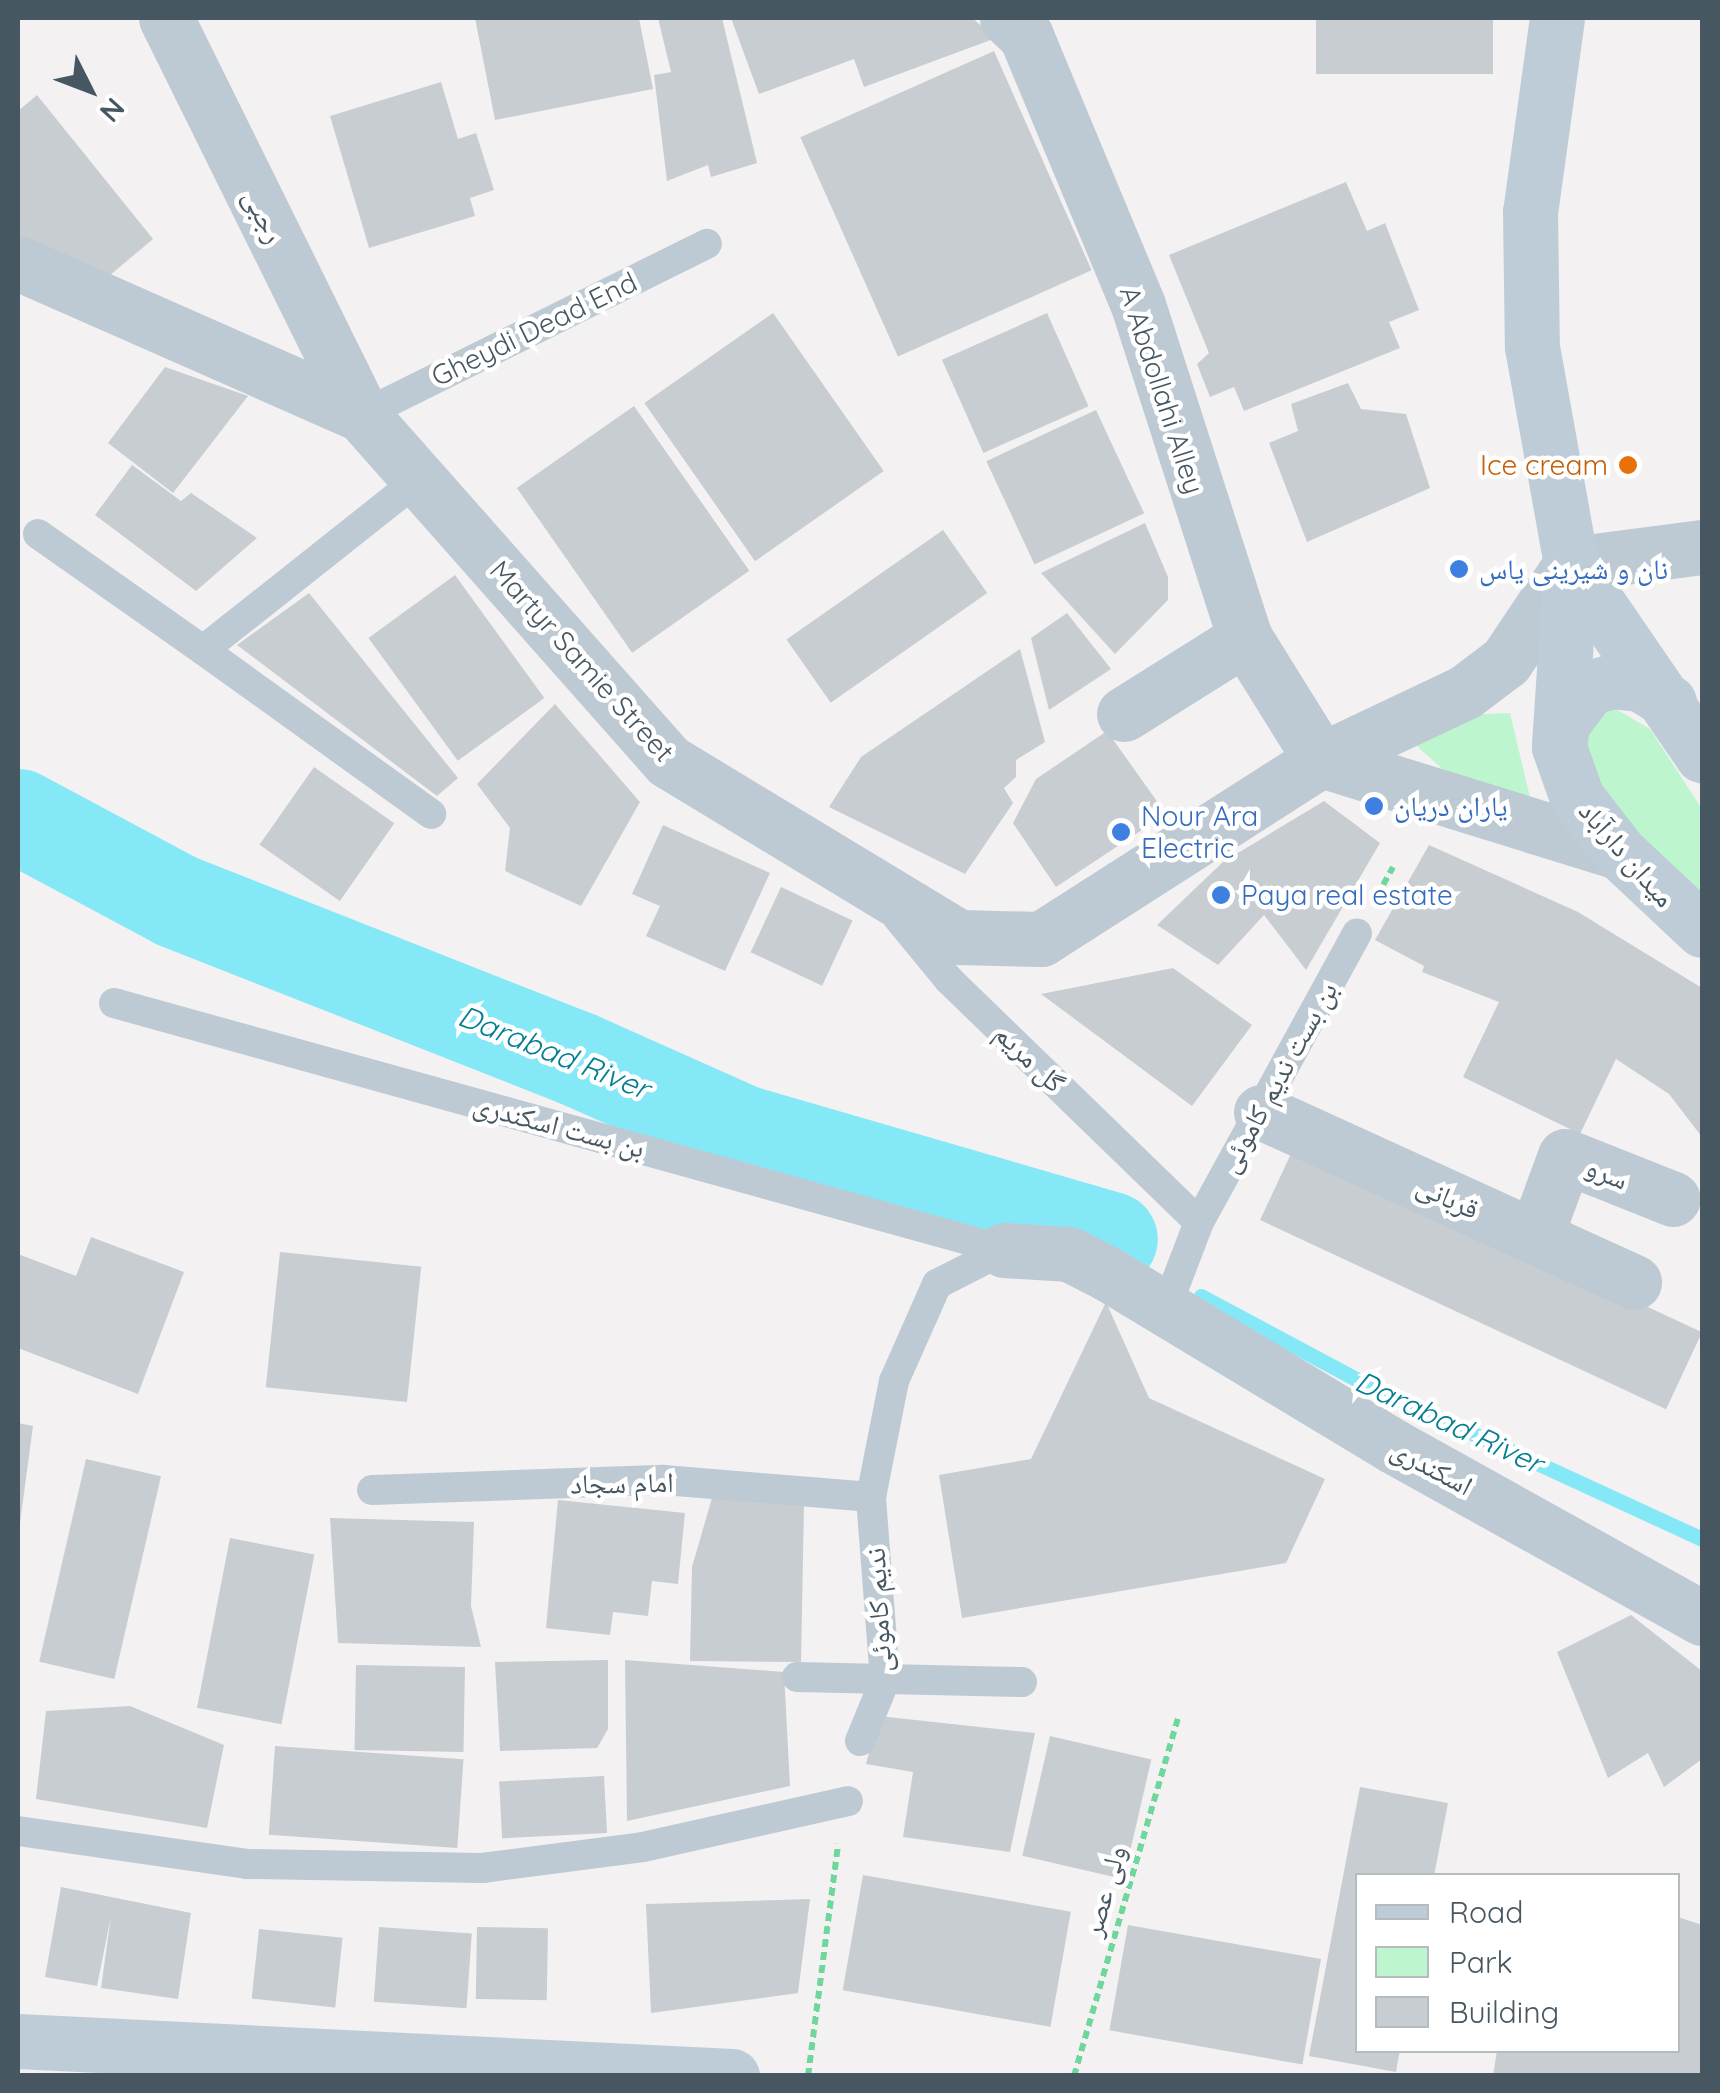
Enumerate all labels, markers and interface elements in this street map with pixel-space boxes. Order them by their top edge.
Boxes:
north arrow [40,40,140,140]
text: N [93,91,133,130]
street label: رجبی [237,183,291,249]
street label: Gheydi Dead End [426,265,642,393]
street label: A Abdollahi Alley [1113,282,1211,498]
place label: Ice cream [1480,448,1608,482]
marker: Ice cream [1617,454,1639,476]
place label: نان و شیرینی یاس [1479,552,1668,586]
street label: Martyr Samie Street [483,554,681,768]
marker: نان و شیرینی یاس [1448,558,1470,580]
place label: یاران دریان [1394,789,1508,823]
street label: میدان دارآباد [1572,794,1682,914]
marker: یاران دریان [1363,795,1385,817]
place label: Nour Ara Electric [1141,799,1258,865]
marker: Nour Ara Electric [1110,821,1132,843]
place label: Paya real estate [1241,878,1453,912]
marker: Paya real estate [1210,884,1232,906]
street label: بن بست ندیم کاموئی [1212,976,1344,1178]
water label: Darabad River [453,997,655,1107]
street label: گل مریم [988,1017,1072,1099]
street label: بن بست اسکندری [470,1087,648,1165]
street label: سرو [1581,1149,1633,1197]
street label: قربانی [1412,1168,1484,1226]
water label: Darabad River [1350,1363,1548,1481]
street label: اسکندری [1385,1432,1479,1502]
street label: امام سجاد [570,1465,674,1501]
street label: ندیم کاموئی [858,1547,898,1673]
street label: ولی عصر [1075,1842,1133,1940]
legend [1355,1873,1680,2053]
text: Road [1449,1893,1523,1931]
text: Park [1449,1943,1513,1981]
text: Building [1449,1993,1559,2031]

